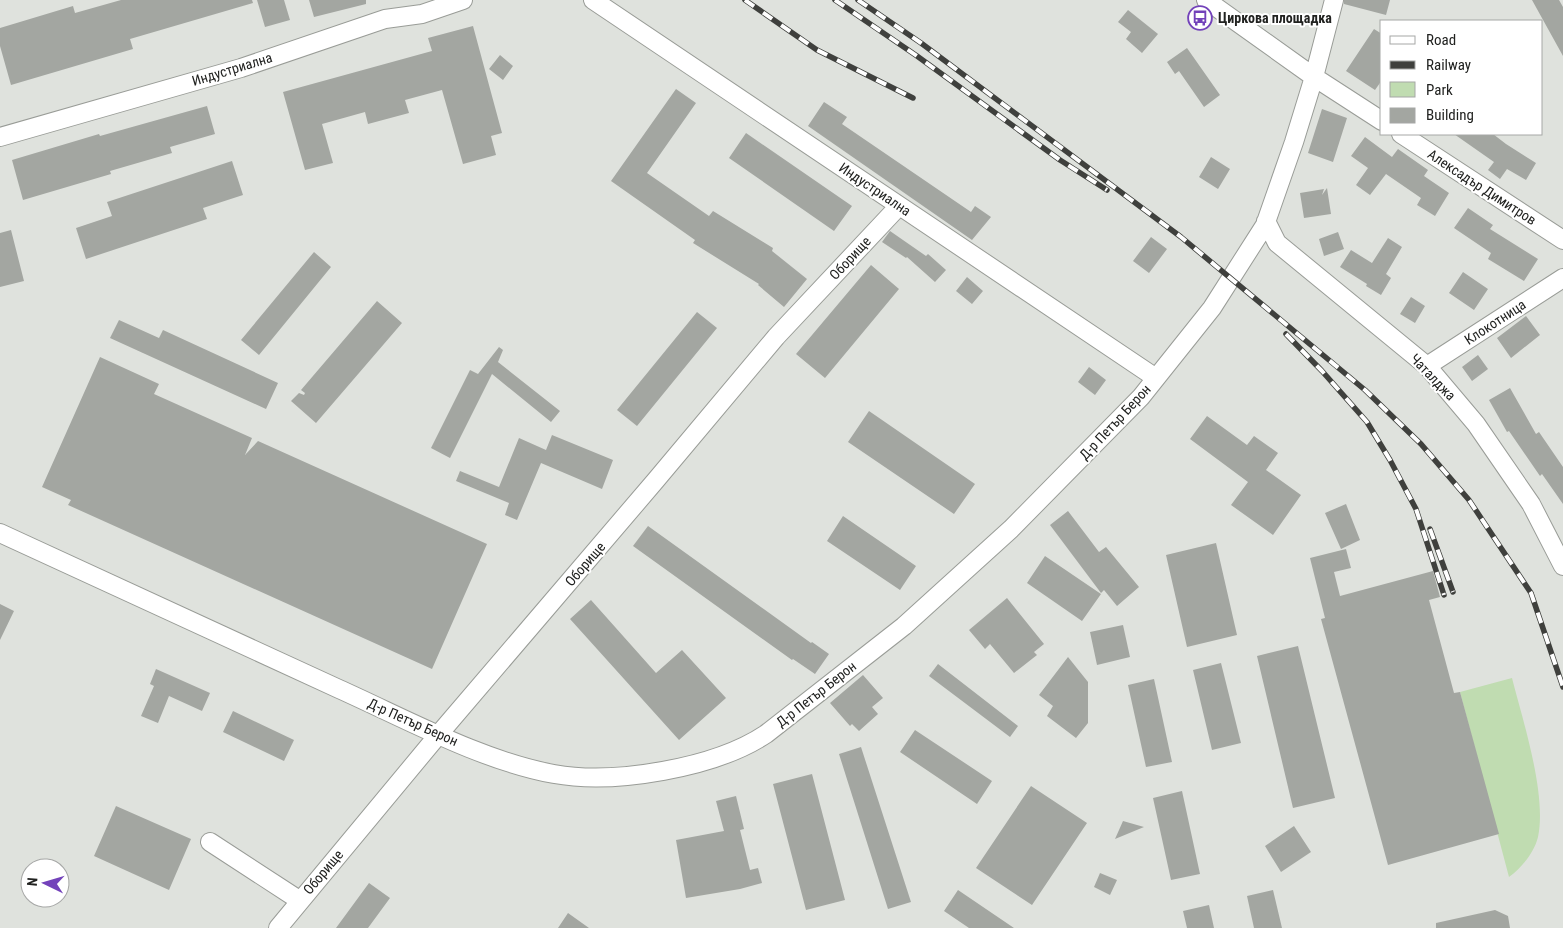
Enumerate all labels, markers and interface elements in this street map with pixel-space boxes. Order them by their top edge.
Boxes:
bus stop icon: Циркова площадка [1187,5,1213,31]
place label: Циркова площадка [1218,10,1332,26]
legend [1380,20,1543,135]
text: Road [1426,31,1456,49]
street label: Индустриална [190,49,274,89]
text: Railway [1426,56,1471,74]
text: Park [1426,81,1453,99]
text: Building [1426,106,1474,124]
street label: Алексадър Димитров [1425,146,1539,228]
street label: Индустриална [836,159,914,219]
street label: Оборище [826,233,874,283]
street label: Клокотница [1461,296,1529,348]
street label: Чаталджа [1407,351,1459,403]
street label: Д-р Петър Берон [1076,381,1154,463]
street label: Оборище [562,538,609,589]
street label: Д-р Петър Берон [773,658,859,730]
street label: Д-р Петър Берон [365,695,461,749]
street label: Оборище [300,846,346,897]
north arrow [20,858,70,908]
text: N [24,877,40,887]

